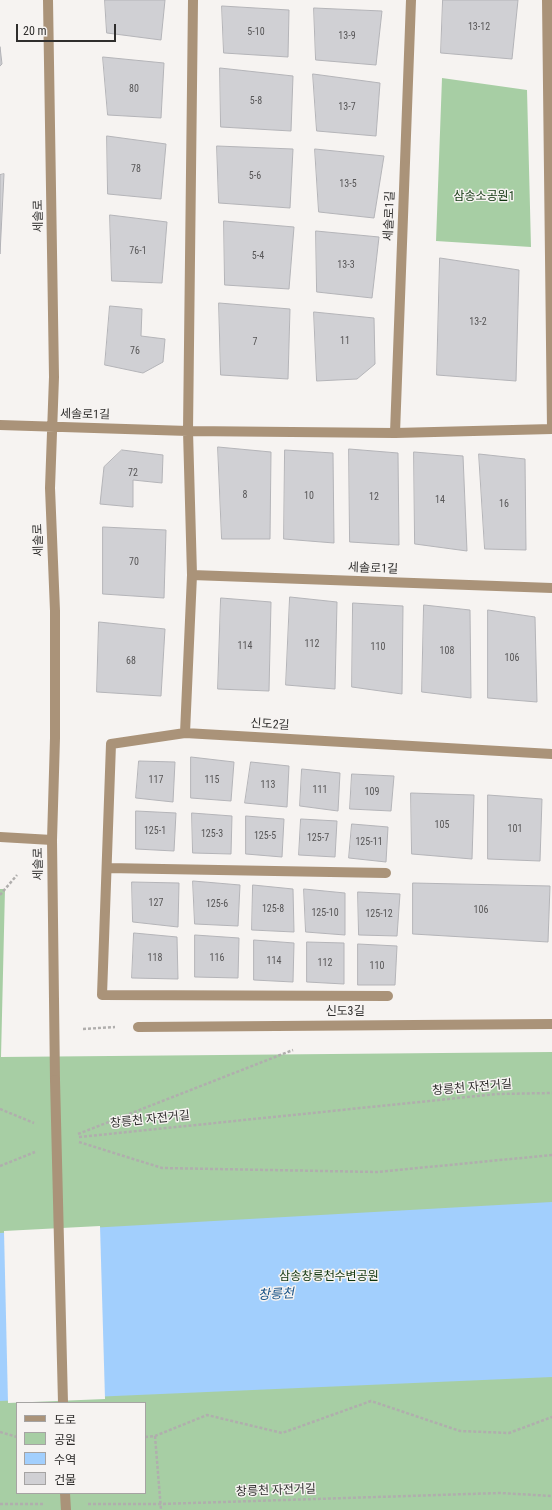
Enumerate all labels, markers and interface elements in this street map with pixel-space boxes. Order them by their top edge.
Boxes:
scale bar [18,16,118,42]
house number: 13-12 [468,21,490,33]
text: 20 m [23,24,47,38]
house number: 5-10 [247,26,265,38]
house number: 13-9 [338,30,356,42]
house number: 80 [129,83,139,95]
house number: 5-8 [250,95,262,107]
house number: 13-7 [338,101,356,113]
house number: 78 [131,163,141,175]
house number: 5-6 [249,170,261,182]
house number: 13-5 [339,178,357,190]
park label: 삼송소공원1 [453,190,515,204]
street label: 세솔로1길 [382,191,398,241]
street label: 세솔로 [32,199,46,233]
house number: 76-1 [129,245,147,257]
house number: 5-4 [252,250,264,262]
house number: 13-3 [337,259,355,271]
house number: 13-2 [469,316,487,328]
house number: 11 [340,335,350,347]
house number: 7 [253,336,257,348]
house number: 76 [130,345,140,357]
street label: 세솔로1길 [60,407,110,423]
house number: 72 [128,467,138,479]
house number: 8 [243,489,247,501]
house number: 10 [304,490,314,502]
house number: 12 [369,491,379,503]
house number: 14 [435,494,445,506]
house number: 16 [499,498,509,510]
street label: 세솔로 [31,523,47,557]
house number: 70 [129,556,139,568]
street label: 세솔로1길 [348,561,398,577]
house number: 112 [305,638,319,650]
house number: 114 [238,640,252,652]
house number: 110 [371,641,385,653]
house number: 108 [440,645,454,657]
house number: 106 [505,652,519,664]
house number: 68 [126,655,136,667]
street label: 신도2길 [250,717,290,733]
house number: 117 [149,774,163,786]
house number: 115 [205,774,219,786]
house number: 113 [261,779,275,791]
house number: 111 [313,784,327,796]
house number: 109 [365,786,379,798]
house number: 105 [435,819,449,831]
house number: 101 [508,823,522,835]
house number: 125-1 [144,825,166,837]
house number: 125-3 [201,828,223,840]
house number: 125-5 [254,830,276,842]
house number: 125-7 [307,832,329,844]
house number: 125-11 [355,836,383,848]
street label: 세솔로 [32,847,46,881]
house number: 127 [149,897,163,909]
house number: 125-6 [206,898,228,910]
house number: 125-8 [262,903,284,915]
house number: 106 [474,904,488,916]
house number: 125-10 [311,907,339,919]
house number: 125-12 [365,908,393,920]
house number: 118 [148,952,162,964]
house number: 116 [210,952,224,964]
house number: 114 [267,955,281,967]
house number: 112 [318,957,332,969]
house number: 110 [370,960,384,972]
street label: 신도3길 [325,1005,365,1019]
street label: 창릉천 자전거길 [432,1077,512,1099]
street label: 창릉천 자전거길 [109,1109,191,1131]
park label: 삼송창릉천수변공원 [279,1270,379,1284]
water label: 창릉천 [258,1286,294,1304]
legend [16,1402,146,1494]
text: 도로 [54,1413,76,1427]
text: 공원 [54,1433,76,1447]
text: 수역 [54,1453,76,1467]
text: 건물 [54,1473,76,1487]
street label: 창릉천 자전거길 [236,1482,316,1500]

